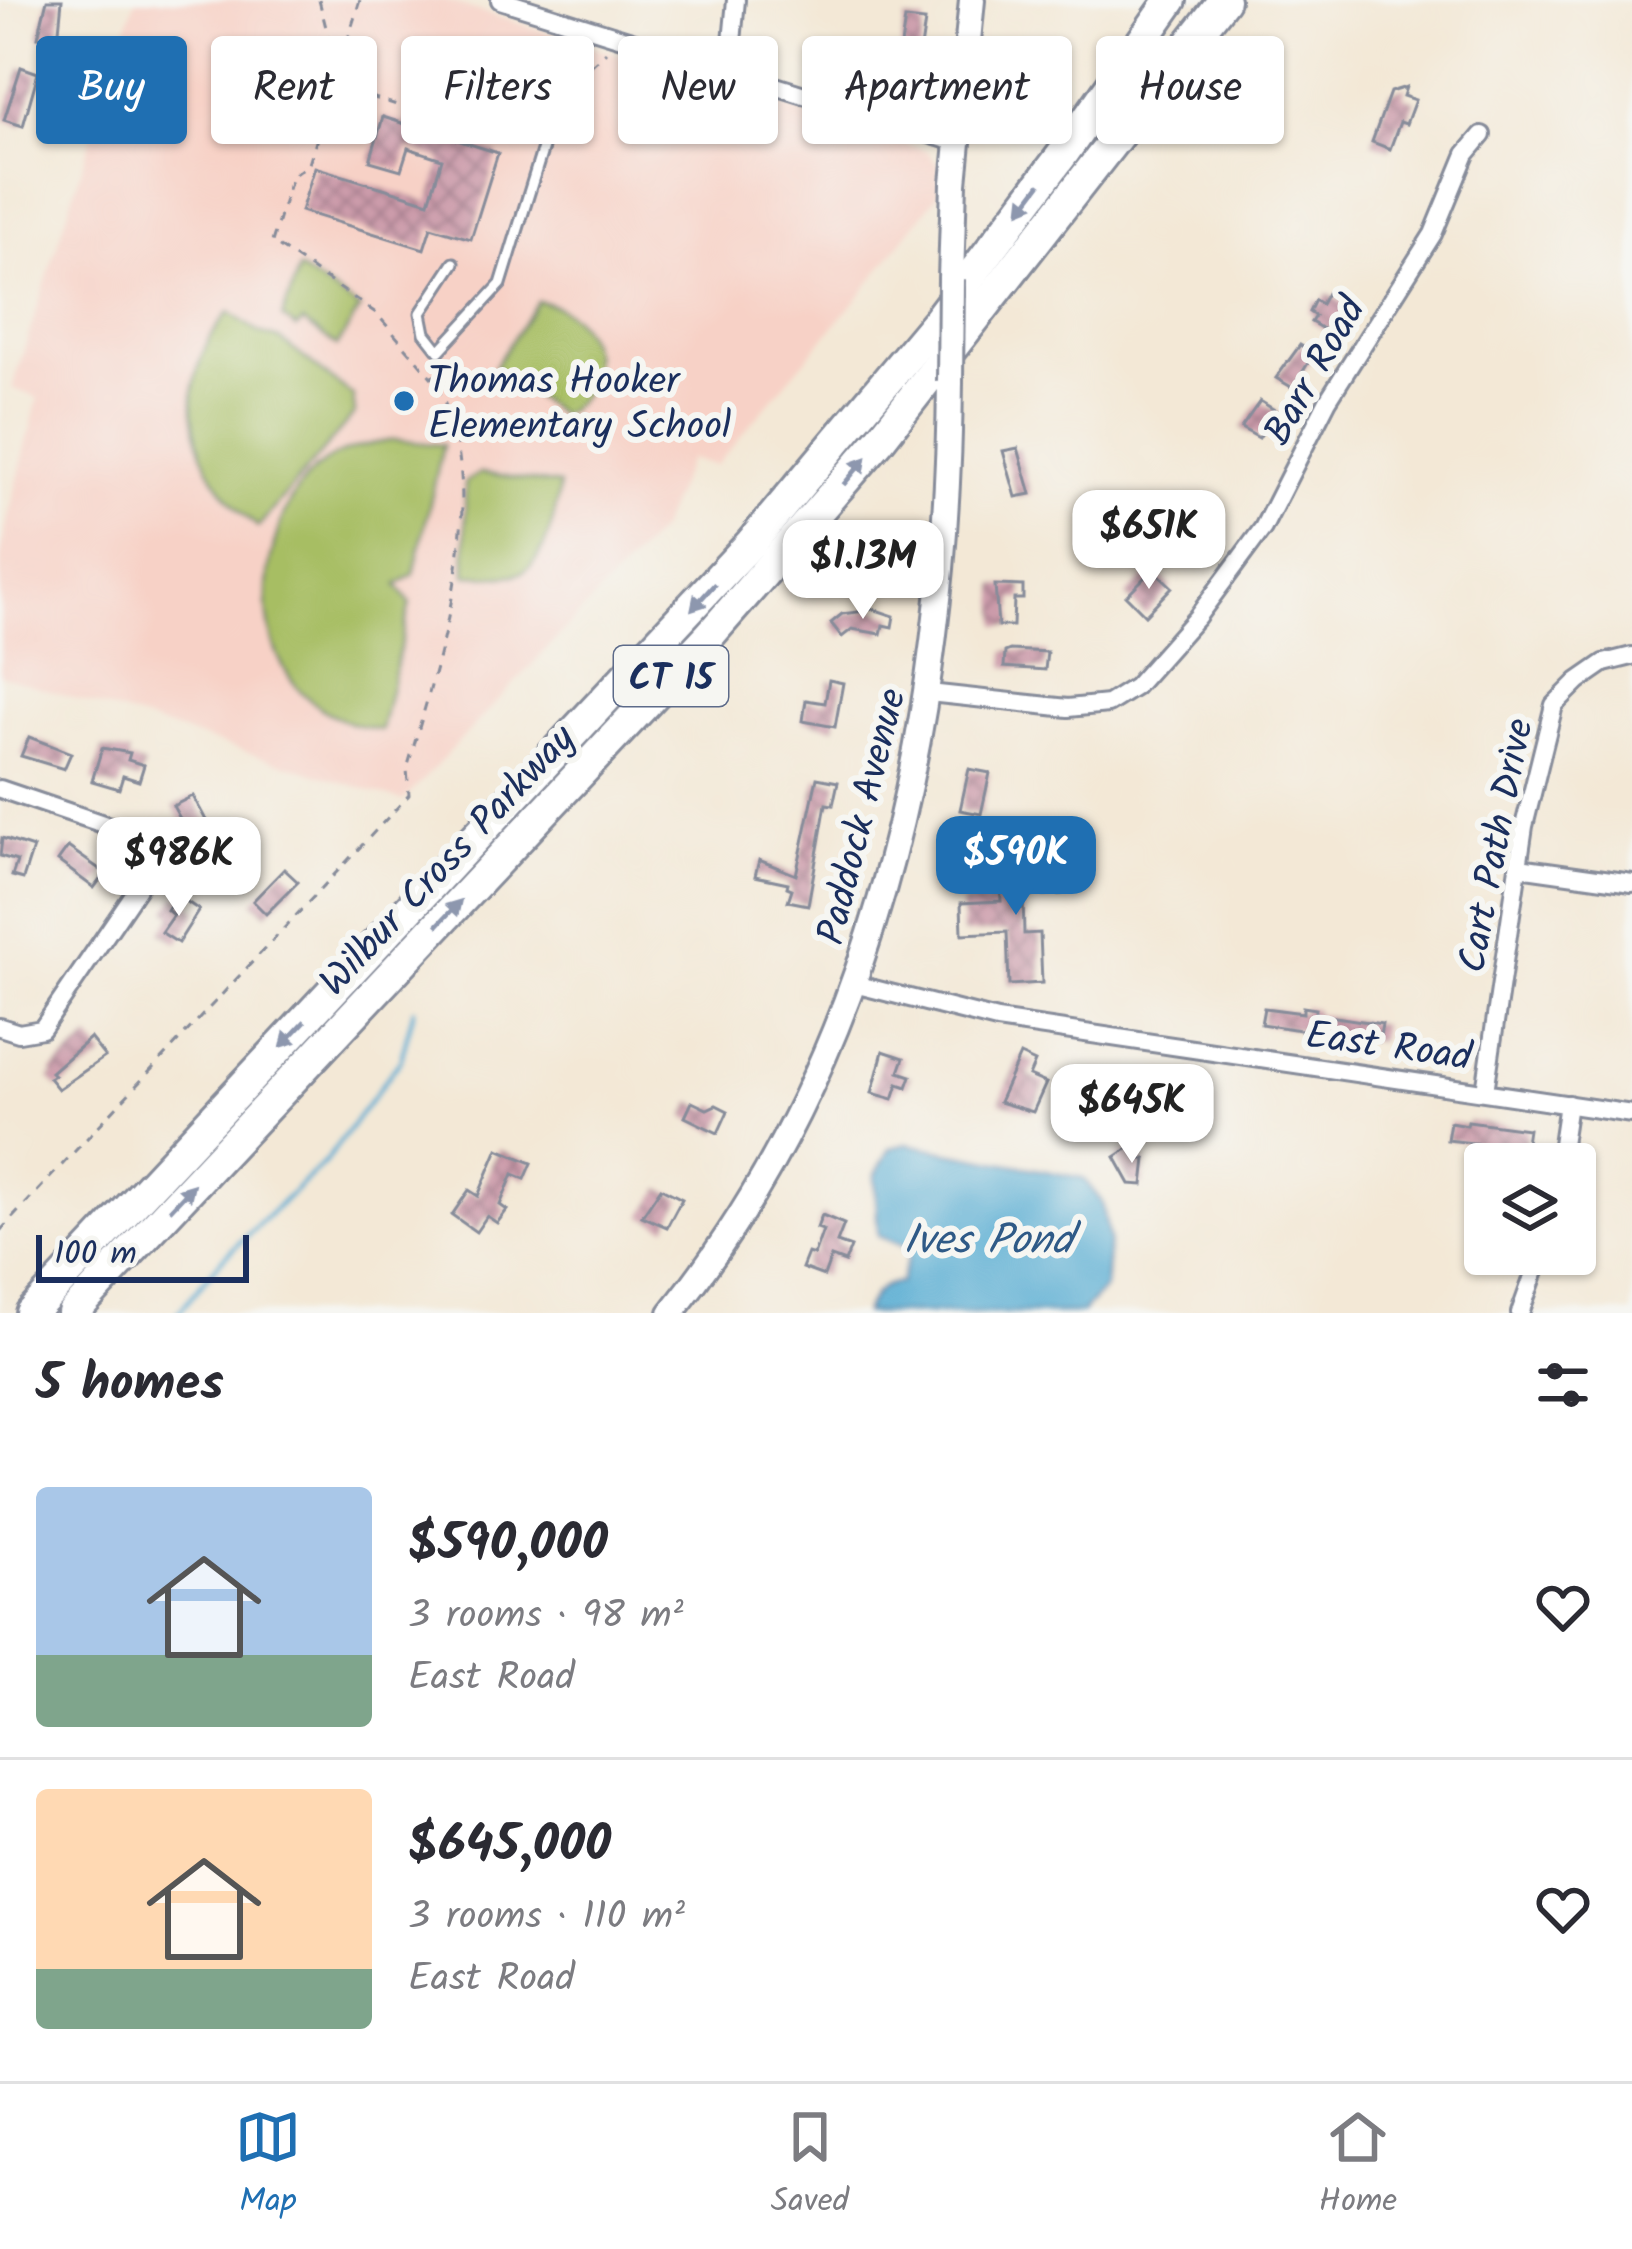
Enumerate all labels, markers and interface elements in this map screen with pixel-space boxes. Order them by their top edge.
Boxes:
chip: Buy [36,36,187,144]
chip: Rent [211,36,377,144]
chip: Filters [401,36,594,144]
chip: New [618,36,778,144]
chip: Apartment [802,36,1072,144]
chip: House [1096,36,1284,144]
one-way arrow [1019,182,1043,214]
street label: Barr Road [1249,285,1385,458]
place label: Thomas Hooker Elementary School [428,352,731,459]
marker: Thomas Hooker Elementary School [391,388,417,414]
one-way arrow [841,456,867,486]
pin: $651K [1065,490,1233,592]
text: $651K [1099,498,1199,560]
pin: $1.13M [765,520,961,622]
text: $1.13M [810,528,916,590]
one-way arrow [690,582,717,611]
road number: CT 15 [614,646,728,706]
street label: Paddock Avenue [802,682,926,952]
street label: Wilbur Cross Parkway [306,711,593,1012]
street label: Cart Path Drive [1443,713,1553,978]
pin: $590K [932,816,1100,918]
pin: $986K [95,817,263,919]
text: $590K [963,824,1069,886]
text: $986K [124,825,234,887]
one-way arrow [435,899,463,928]
street label: East Road [1302,1006,1477,1090]
one-way arrow [279,1020,307,1049]
pin: $645K [1048,1064,1216,1166]
text: $645K [1078,1072,1186,1134]
map controls [1464,1143,1596,1275]
button: layers [1464,1143,1596,1275]
one-way arrow [168,1183,196,1212]
water label: Ives Pond [903,1208,1082,1275]
scale bar [36,1229,249,1282]
text: 100 m [54,1229,137,1282]
text: 5 homes [36,1345,224,1426]
icon: filters [1530,1352,1596,1418]
text: $590,000 [408,1505,608,1586]
icon: home [132,1535,276,1679]
icon: heart [1530,1574,1596,1640]
text: 3 rooms · 98 m² [408,1586,684,1648]
text: East Road [408,1648,575,1710]
text: $645,000 [408,1806,611,1887]
icon: home [132,1837,276,1981]
icon: heart [1530,1876,1596,1942]
text: 3 rooms · 110 m² [408,1887,685,1949]
text: East Road [408,1949,575,2011]
tab: Map [235,2104,301,2229]
tab: Saved [771,2104,849,2229]
tab: Home [1319,2104,1397,2229]

